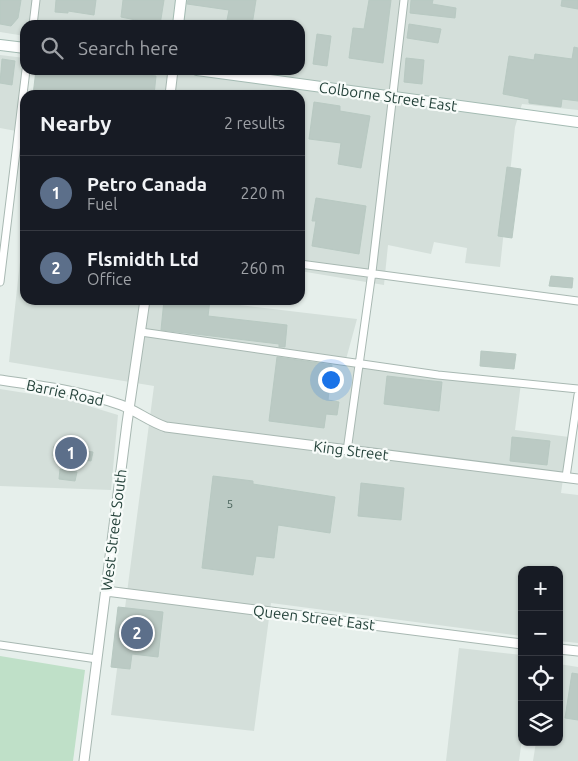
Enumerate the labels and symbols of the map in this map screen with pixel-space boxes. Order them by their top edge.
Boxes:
street label: Colborne Street East [318,78,458,115]
your location [318,367,344,393]
street label: Barrie Road [25,376,105,409]
pin: 1 [55,434,87,472]
street label: King Street [313,437,390,464]
street label: West Street South [98,468,129,592]
house number: 5 [227,497,233,510]
street label: Queen Street East [252,602,376,633]
pin: 2 [121,614,153,652]

